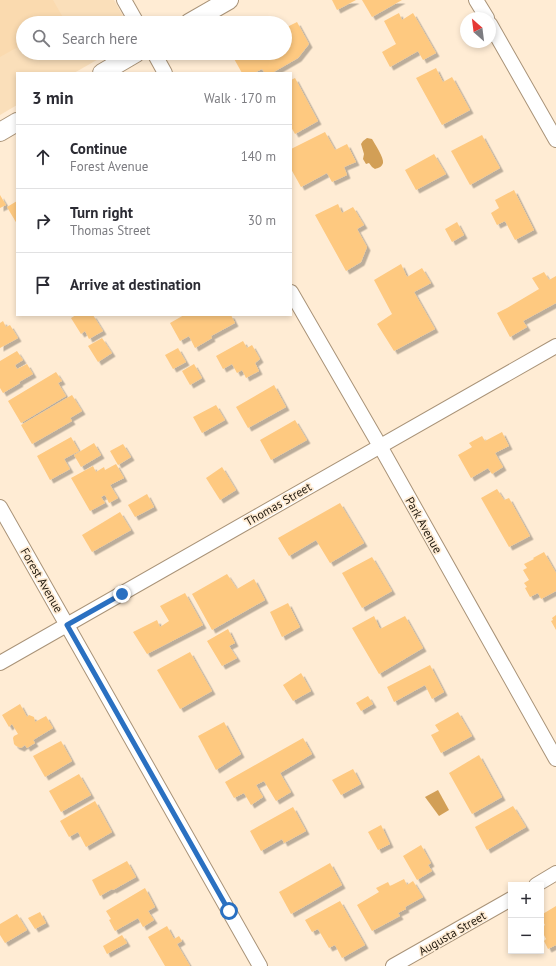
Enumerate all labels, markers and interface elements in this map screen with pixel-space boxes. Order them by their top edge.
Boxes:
north arrow [460,12,496,48]
search box [16,16,292,60]
icon: search [30,27,52,49]
text: Search here [62,29,138,48]
text: 3 min [32,87,73,109]
text: Walk · 170 m [204,90,276,107]
text: Continue [70,139,127,158]
icon: ahead [32,146,54,168]
text: 140 m [241,148,276,165]
text: Forest Avenue [70,158,148,175]
text: Turn right [70,203,133,222]
icon: right [32,210,54,232]
text: 30 m [248,212,276,229]
text: Thomas Street [70,222,150,239]
icon: arrive [32,274,54,296]
text: Arrive at destination [70,275,201,294]
street label: Thomas Street [242,479,314,529]
street label: Park Avenue [402,494,446,556]
street label: Forest Avenue [17,545,67,615]
route end [113,585,131,603]
map controls [508,882,544,954]
button: + [508,882,544,918]
route start [220,902,238,920]
street label: Augusta Street [416,908,488,958]
button: − [508,918,544,954]

